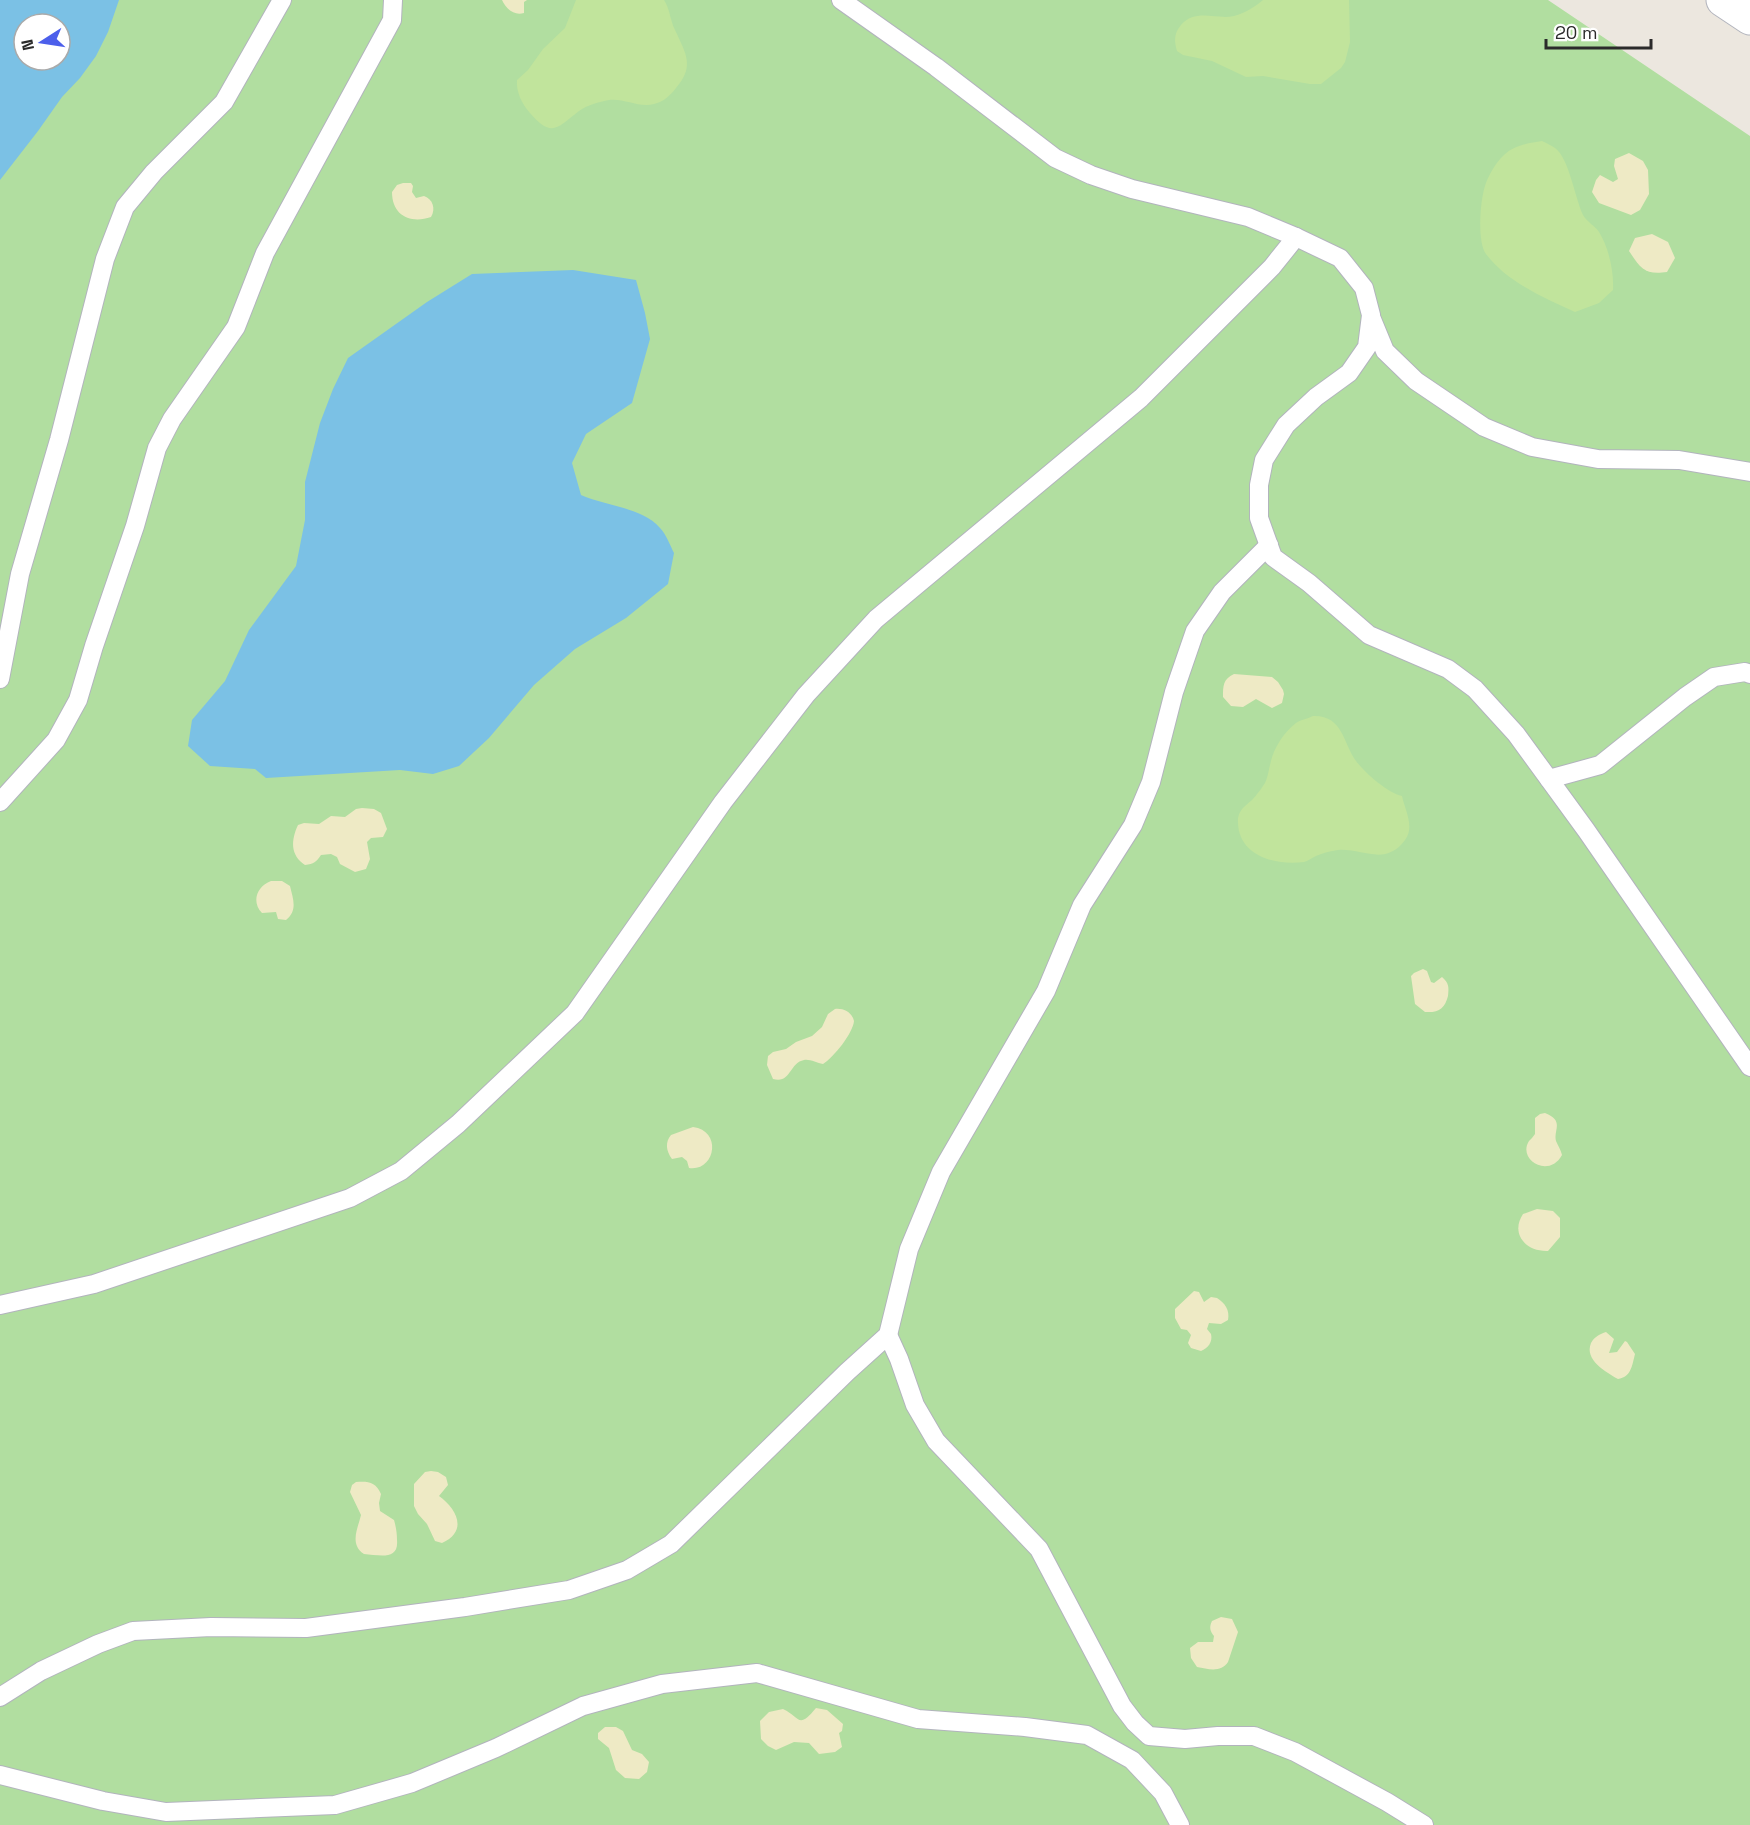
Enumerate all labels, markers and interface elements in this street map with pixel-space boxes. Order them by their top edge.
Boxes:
north arrow [12,12,72,72]
scale bar [1546,12,1651,50]
text: 20 m [1555,21,1598,44]
text: N [16,38,39,52]

